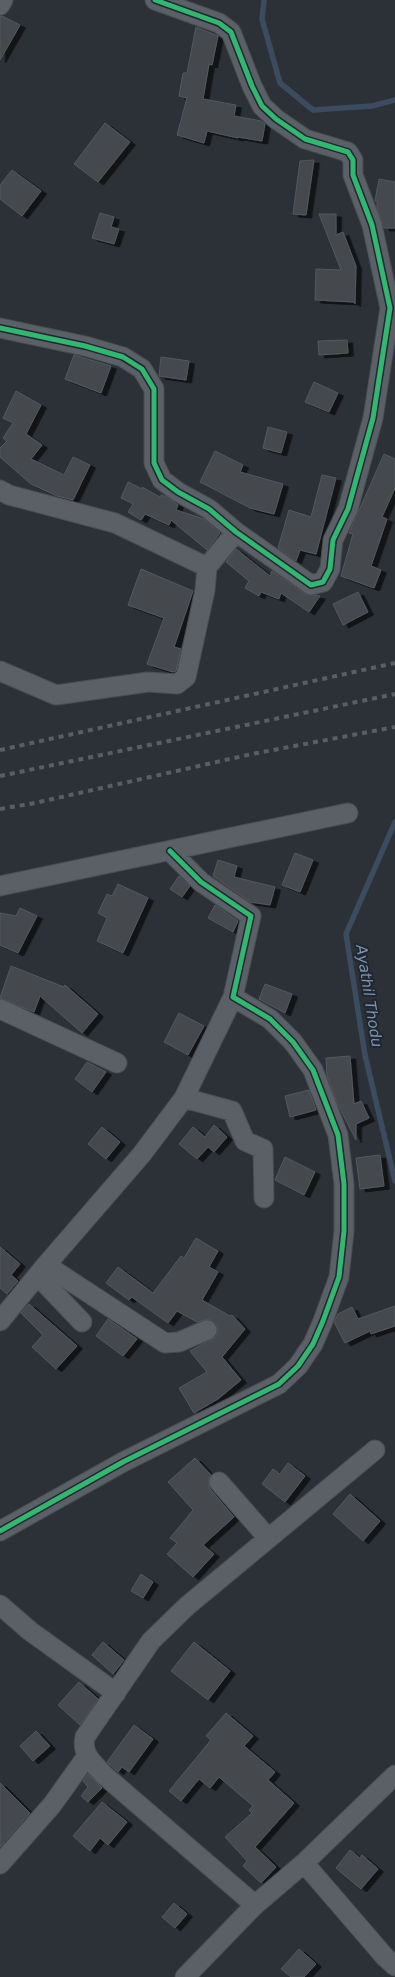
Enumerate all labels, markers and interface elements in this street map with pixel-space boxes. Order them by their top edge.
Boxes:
water label: Ayathil Thodu [352,942,386,1049]

